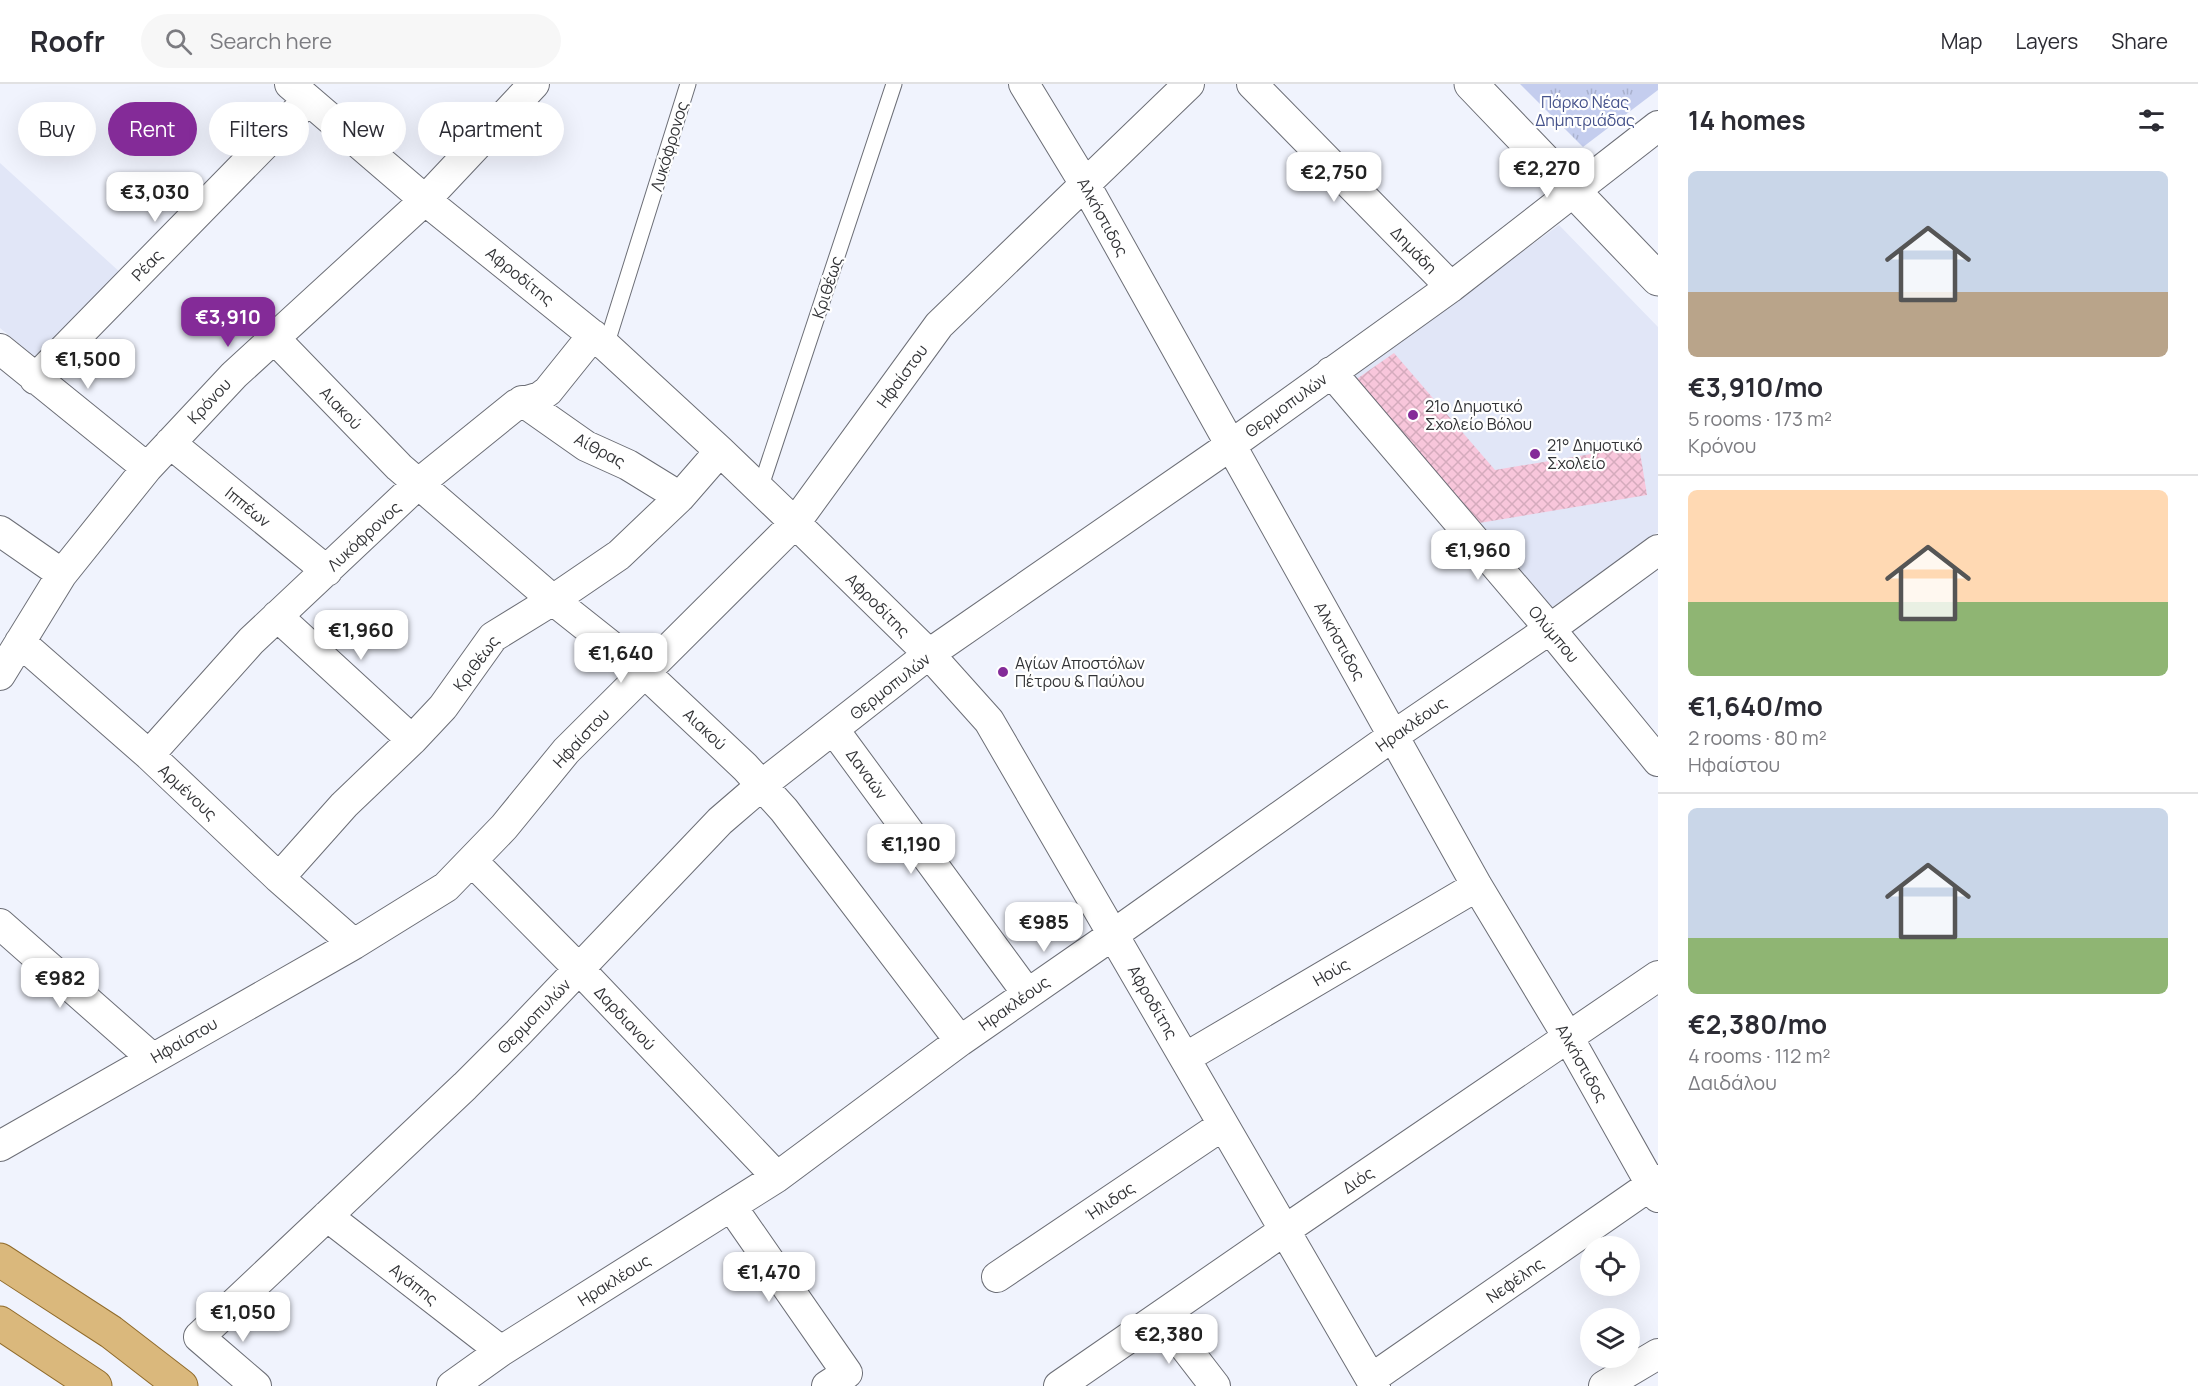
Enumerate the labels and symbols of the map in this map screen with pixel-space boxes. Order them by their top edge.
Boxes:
park label: Πάρκο Νέας Δημητριάδας [1535,91,1635,131]
street label: Λυκόφρoνος [645,98,693,194]
pin: €2,270 [1498,148,1596,199]
pin: €2,750 [1285,152,1383,203]
pin: €3,030 [106,172,204,223]
street label: Αλκήστιδος [1072,174,1134,260]
street label: Δημάδη [1386,221,1442,279]
street label: Αφροδίτης [481,242,559,310]
street label: Ρέας [127,244,168,286]
street label: Κριθέως [807,253,847,321]
pin: €3,910 [179,297,277,348]
pin: €1,500 [39,339,137,390]
street label: Ηφαίστου [871,340,933,412]
street label: Θερμοπυλών [1241,368,1331,442]
street label: Κρόνου [182,373,236,429]
street label: Αιακού [315,382,367,434]
place label: 21ο Δημοτικό Σχολείο Βόλου [1425,395,1532,435]
marker: 21ο Δημοτικό Σχολείο Βόλου [1406,408,1420,422]
street label: Αίθρας [571,427,629,473]
place label: 21° Δημοτικό Σχολείο [1547,434,1643,474]
marker: 21° Δημοτικό Σχολείο [1528,447,1542,461]
street label: Ιππέων [221,482,275,532]
street label: Λυκόφρoνος [322,496,406,576]
pin: €1,960 [1429,530,1527,581]
street label: Αφροδίτης [841,568,915,642]
street label: Αλκήστιδος [1309,598,1371,684]
street label: Ολύμπου [1524,601,1584,667]
pin: €1,960 [312,610,410,661]
street label: Κριθέως [448,631,504,695]
pin: €1,640 [572,633,670,684]
street label: Θερμοπυλών [845,648,935,724]
place label: Αγίων Αποστόλων Πέτρου & Παύλου [1015,652,1145,692]
marker: Αγίων Αποστόλων Πέτρου & Παύλου [996,665,1010,679]
street label: Ηρακλέους [1371,691,1451,757]
street label: Αιακού [679,703,731,755]
street label: Ηφαίστου [548,704,614,772]
street label: Δαναών [841,744,893,804]
street label: Αρμένους [154,759,222,825]
pin: €1,190 [862,824,960,875]
pin: €985 [1008,902,1080,953]
street label: Ηούς [1309,953,1353,991]
pin: €982 [24,958,96,1009]
street label: Αφροδίτης [1123,961,1183,1043]
street label: Ηρακλέους [974,970,1054,1036]
street label: Θερμοπυλών [493,974,575,1058]
street label: Δαρδιανού [590,981,660,1055]
street label: Ηφαίστου [147,1012,221,1068]
street label: Αλκήστιδος [1551,1020,1613,1106]
street label: Διός [1338,1161,1378,1199]
street label: Ήλιδας [1081,1176,1139,1225]
street label: Ηρακλέους [573,1249,655,1311]
pin: €1,470 [720,1252,818,1303]
street label: Νεφέλης [1482,1252,1548,1308]
street label: Αγάπης [385,1258,443,1310]
pin: €1,050 [194,1292,292,1343]
pin: €2,380 [1120,1314,1218,1365]

